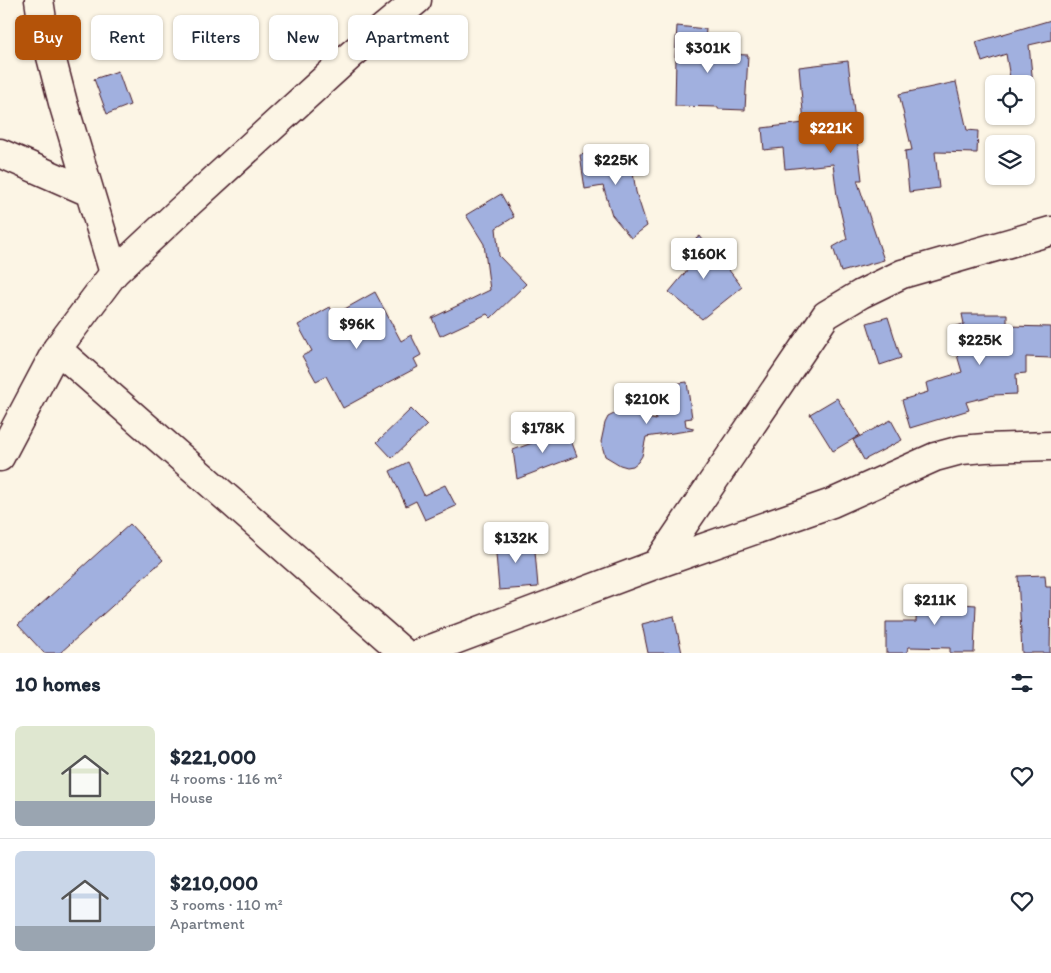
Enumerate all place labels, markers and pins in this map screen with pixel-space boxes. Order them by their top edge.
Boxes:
pin: $301K [673,32,743,74]
pin: $221K [796,112,866,154]
pin: $225K [581,144,651,186]
pin: $160K [669,238,739,280]
pin: $96K [327,308,387,350]
pin: $225K [945,324,1015,366]
pin: $210K [612,382,682,425]
pin: $178K [508,412,578,454]
pin: $132K [481,522,551,564]
pin: $211K [900,584,970,626]

